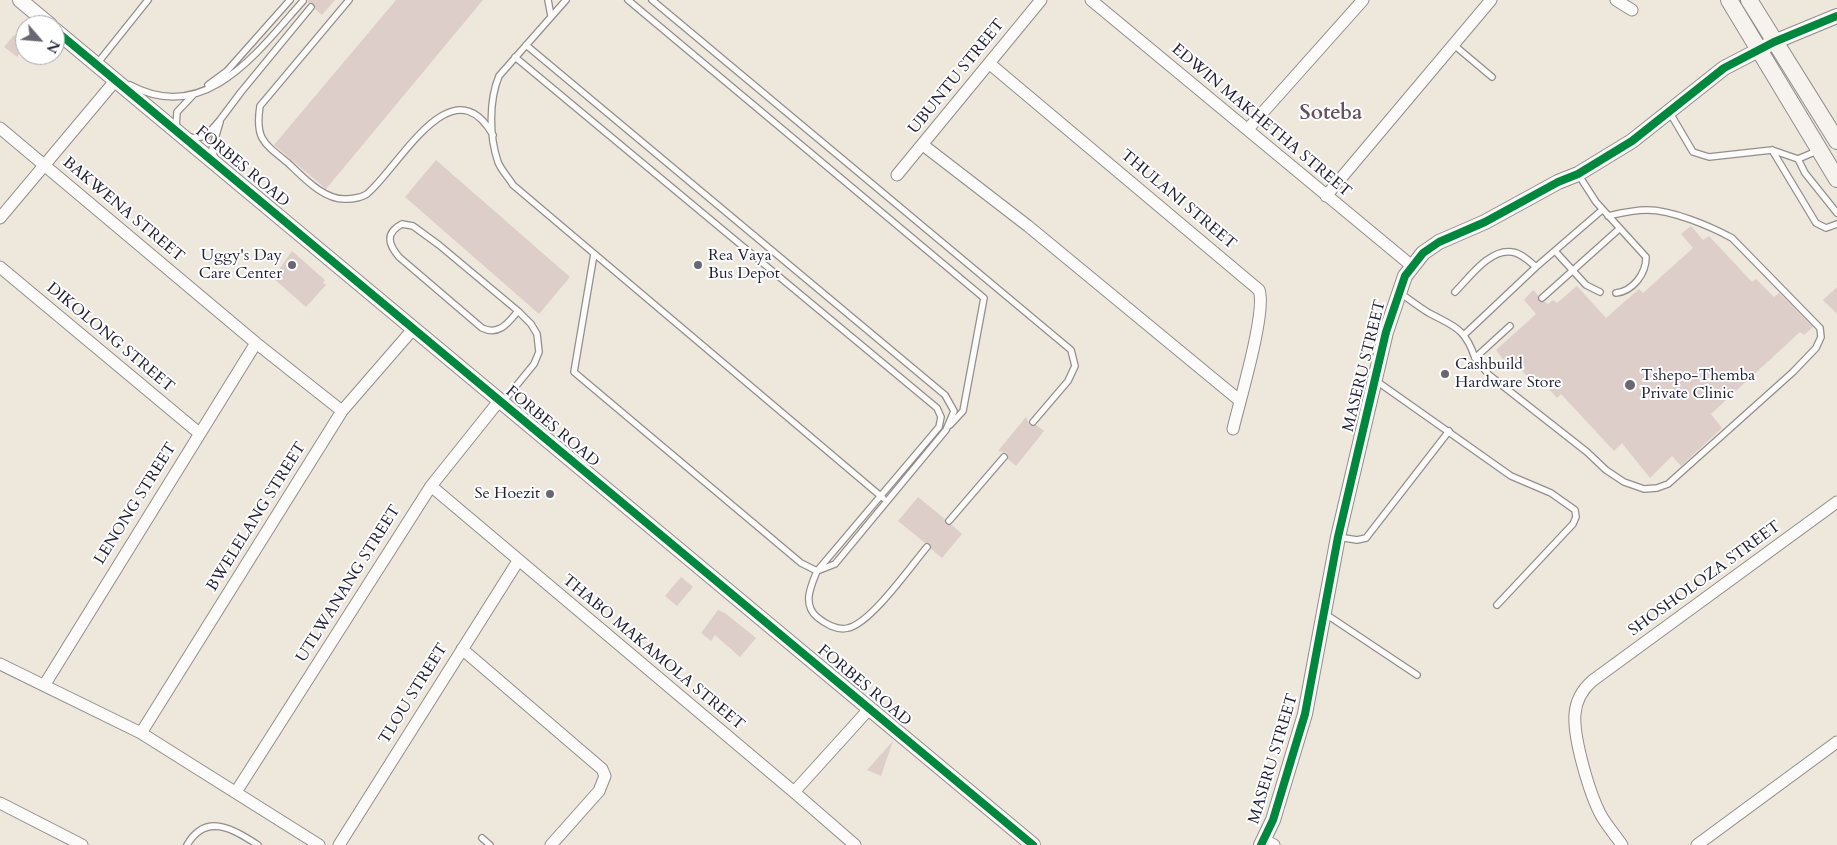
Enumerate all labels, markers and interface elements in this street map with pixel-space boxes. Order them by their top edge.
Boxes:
north arrow [15,15,65,65]
street label: UBUNTU STREET [905,16,1009,138]
text: N [42,37,64,56]
street label: EDWIN MAKHETHA STREET [1167,40,1355,202]
district label: Soteba [1300,101,1362,127]
street label: FORBES ROAD [191,122,293,212]
street label: THULANI STREET [1116,146,1240,254]
street label: BAKWENA STREET [58,153,188,267]
place label: Uggy's Day Care Center [199,246,282,284]
place label: Rea Vaya Bus Depot [708,246,780,284]
marker: Uggy's Day Care Center [286,259,298,271]
marker: Rea Vaya Bus Depot [692,259,704,271]
street label: DIKOLONG STREET [42,279,178,397]
street label: MASERU STREET [1339,298,1391,434]
place label: Cashbuild Hardware Store [1455,355,1562,393]
place label: Tshepo-Themba Private Clinic [1641,366,1755,404]
marker: Cashbuild Hardware Store [1439,368,1451,380]
marker: Tshepo-Themba Private Clinic [1623,378,1637,392]
street label: FORBES ROAD [501,382,603,472]
street label: BWELELANG STREET [203,439,311,595]
street label: LENONG STREET [91,440,181,568]
place label: Se Hoezit [474,484,540,504]
marker: Se Hoezit [544,488,556,500]
street label: UTLWANANG STREET [293,502,405,666]
street label: SHOSHOLOZA STREET [1625,517,1785,641]
street label: THABO MAKAMOLA STREET [558,571,748,735]
street label: TLOU STREET [375,640,453,748]
street label: FORBES ROAD [813,641,915,731]
street label: MASERU STREET [1245,692,1303,826]

